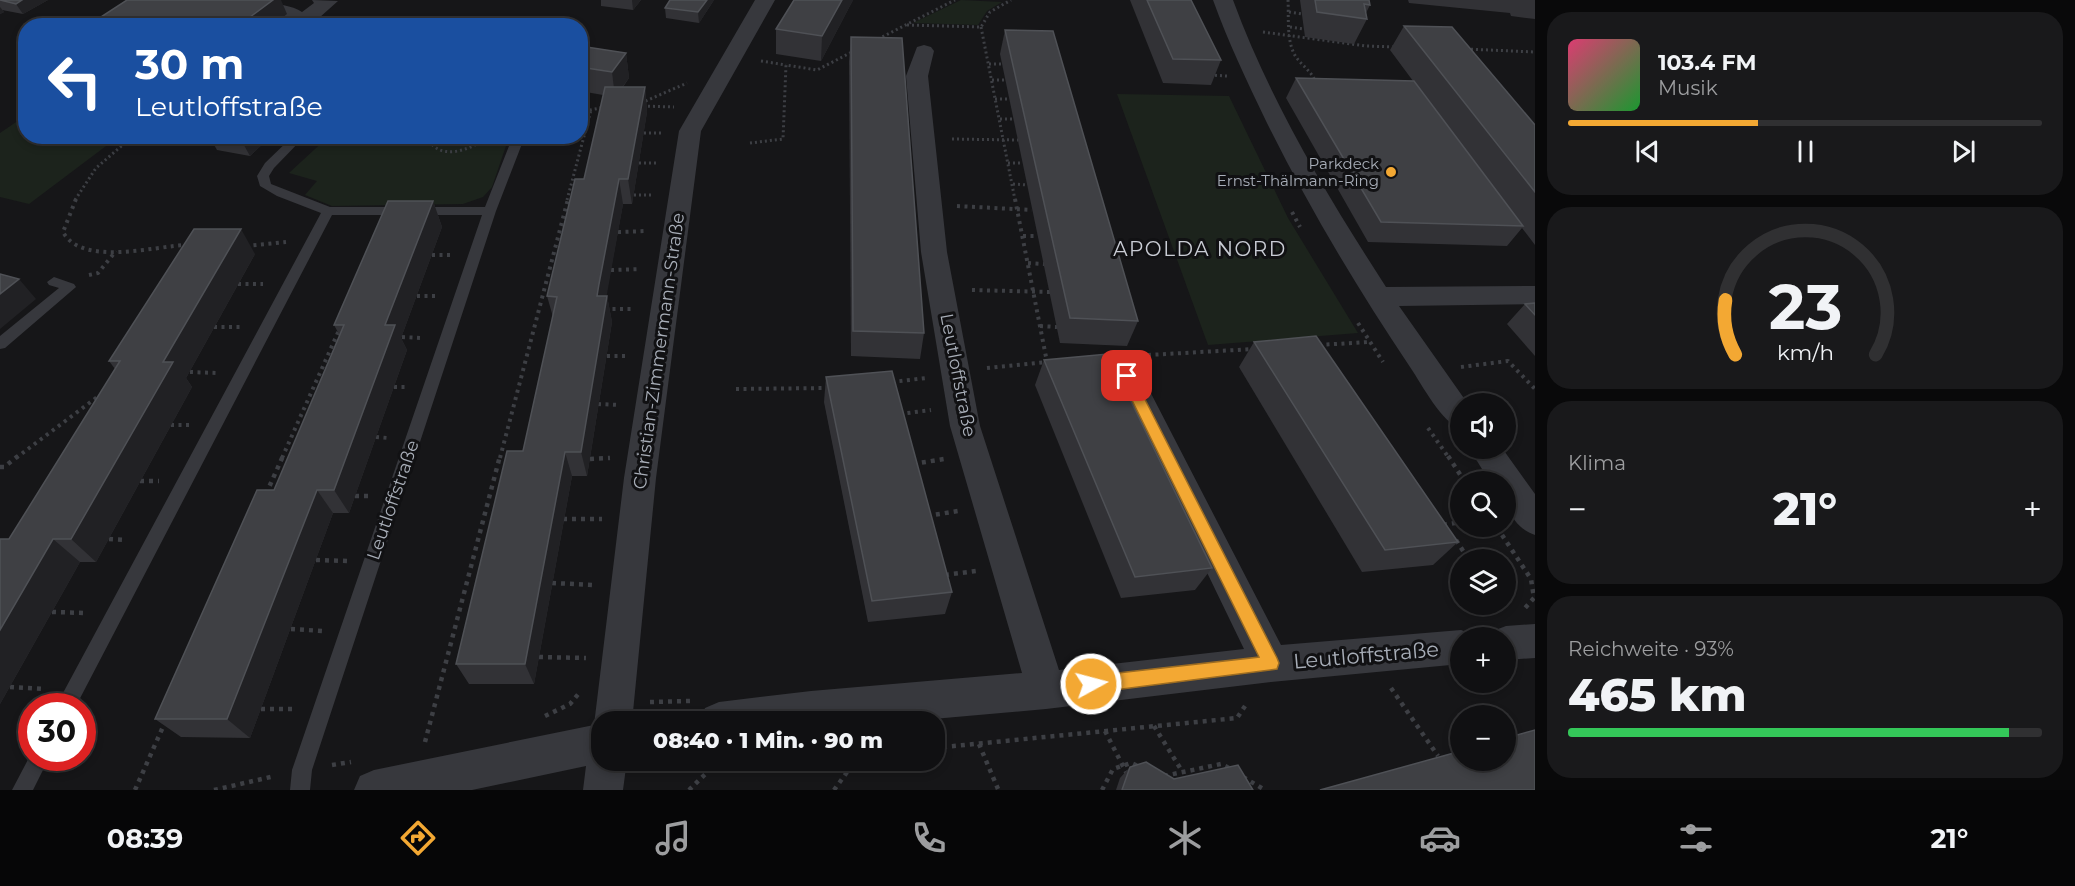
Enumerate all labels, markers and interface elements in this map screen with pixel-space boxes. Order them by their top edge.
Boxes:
text: 30 m [135,38,244,90]
icon: left [36,42,114,120]
text: 103.4 FM [1658,49,1757,76]
text: Musik [1658,76,1718,100]
text: Leutloffstraße [135,90,323,123]
icon: previous [1631,135,1664,168]
icon: pause [1789,135,1822,168]
icon: next [1947,135,1980,168]
place label: Parkdeck Ernst-Thälmann-Ring [1217,154,1379,190]
marker: Parkdeck Ernst-Thälmann-Ring [1384,165,1398,179]
street label: Christian-Zimmermann-Straße [629,211,689,491]
district label: APOLDA NORD [1113,237,1287,261]
text: 23 [1768,269,1842,345]
street label: Leutloffstraße [935,311,981,439]
text: km/h [1776,339,1834,365]
pin [1101,350,1152,401]
icon: arrive [1110,359,1143,392]
map controls [1450,393,1516,771]
button: sound [1450,393,1516,459]
street label: Leutloffstraße [362,437,424,563]
text: Klima [1568,451,1626,475]
button: search [1450,471,1516,537]
text: 21° [1773,481,1837,536]
text: − [1568,489,1587,529]
text: + [2023,489,2042,529]
button: layers [1450,549,1516,615]
button: + [1450,627,1516,693]
street label: Leutloffstraße [1292,636,1440,674]
text: Reichweite · 93% [1568,637,1734,661]
position arrow [1059,652,1123,716]
text: 465 km [1568,667,1747,722]
speed limit sign: 30 [18,693,96,771]
button: − [1450,705,1516,771]
text: 08:40 · 1 Min. · 90 m [653,727,883,754]
icon: directions [397,817,439,859]
icon: music [652,817,694,859]
icon: phone [908,817,950,859]
icon: climate [1164,817,1206,859]
icon: car [1419,817,1461,859]
icon: filters [1675,817,1717,859]
text: 08:39 [107,822,183,855]
text: 21° [1930,822,1968,855]

